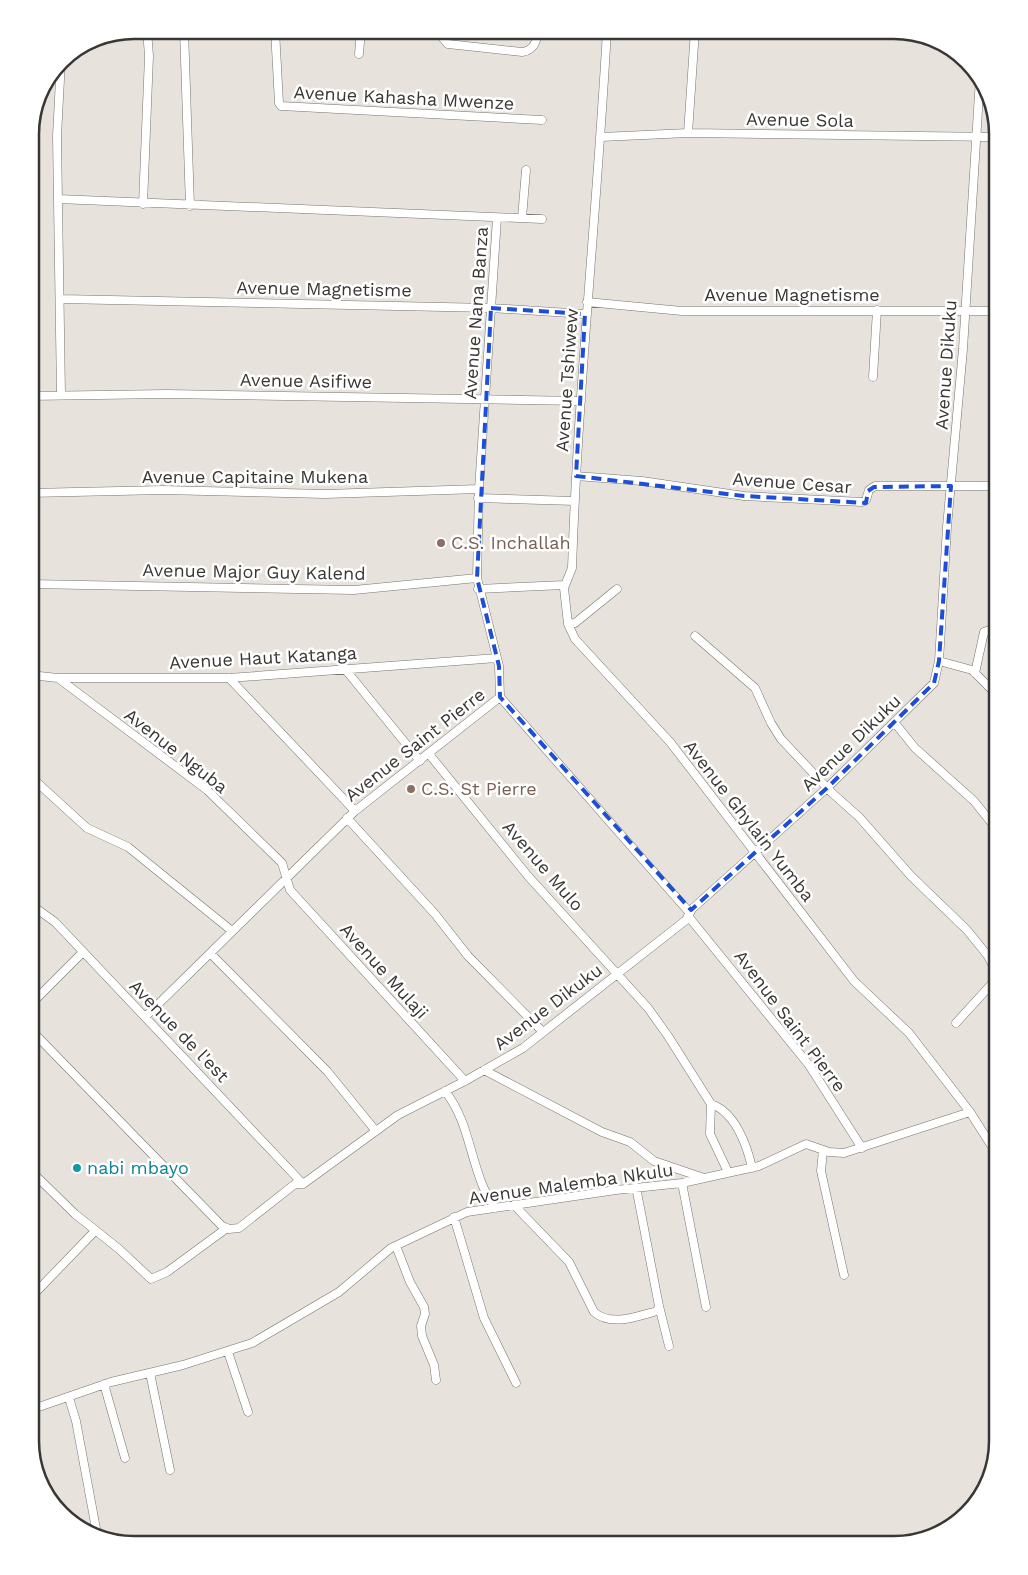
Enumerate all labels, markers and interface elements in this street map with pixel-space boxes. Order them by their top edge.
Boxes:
street label: Avenue Kahasha Mwenze [293,81,515,114]
street label: Avenue Sola [746,108,854,131]
street label: Avenue Nana Banza [459,226,492,400]
street label: Avenue Magnetisme [236,276,412,301]
street label: Avenue Magnetisme [704,284,880,305]
street label: Avenue Dikuku [930,299,961,431]
street label: Avenue Tshiwew [551,307,582,452]
street label: Avenue Asifiwe [240,369,372,392]
street label: Avenue Capitaine Mukena [142,466,368,487]
street label: Avenue Cesar [732,468,852,497]
place label: C.S. Inchallah [451,532,571,553]
marker: C.S. Inchallah [435,537,447,549]
street label: Avenue Major Guy Kalend [142,559,366,584]
street label: Avenue Haut Katanga [169,642,357,673]
street label: Avenue Saint Pierre [341,683,489,806]
street label: Avenue Dikuku [797,690,905,795]
street label: Avenue Nguba [121,704,232,797]
street label: Avenue Ghylain Yumba [680,736,819,906]
place label: C.S. St Pierre [421,778,537,799]
marker: C.S. St Pierre [405,783,417,795]
street label: Avenue Mulo [499,816,588,915]
street label: Avenue Mulaji [336,919,433,1023]
street label: Avenue Saint Pierre [730,946,850,1096]
street label: Avenue Dikuku [489,959,606,1054]
street label: Avenue de l'est [125,975,234,1086]
place label: nabi mbayo [87,1157,189,1178]
street label: Avenue Malemba Nkulu [467,1159,675,1208]
marker: nabi mbayo [71,1162,83,1174]

